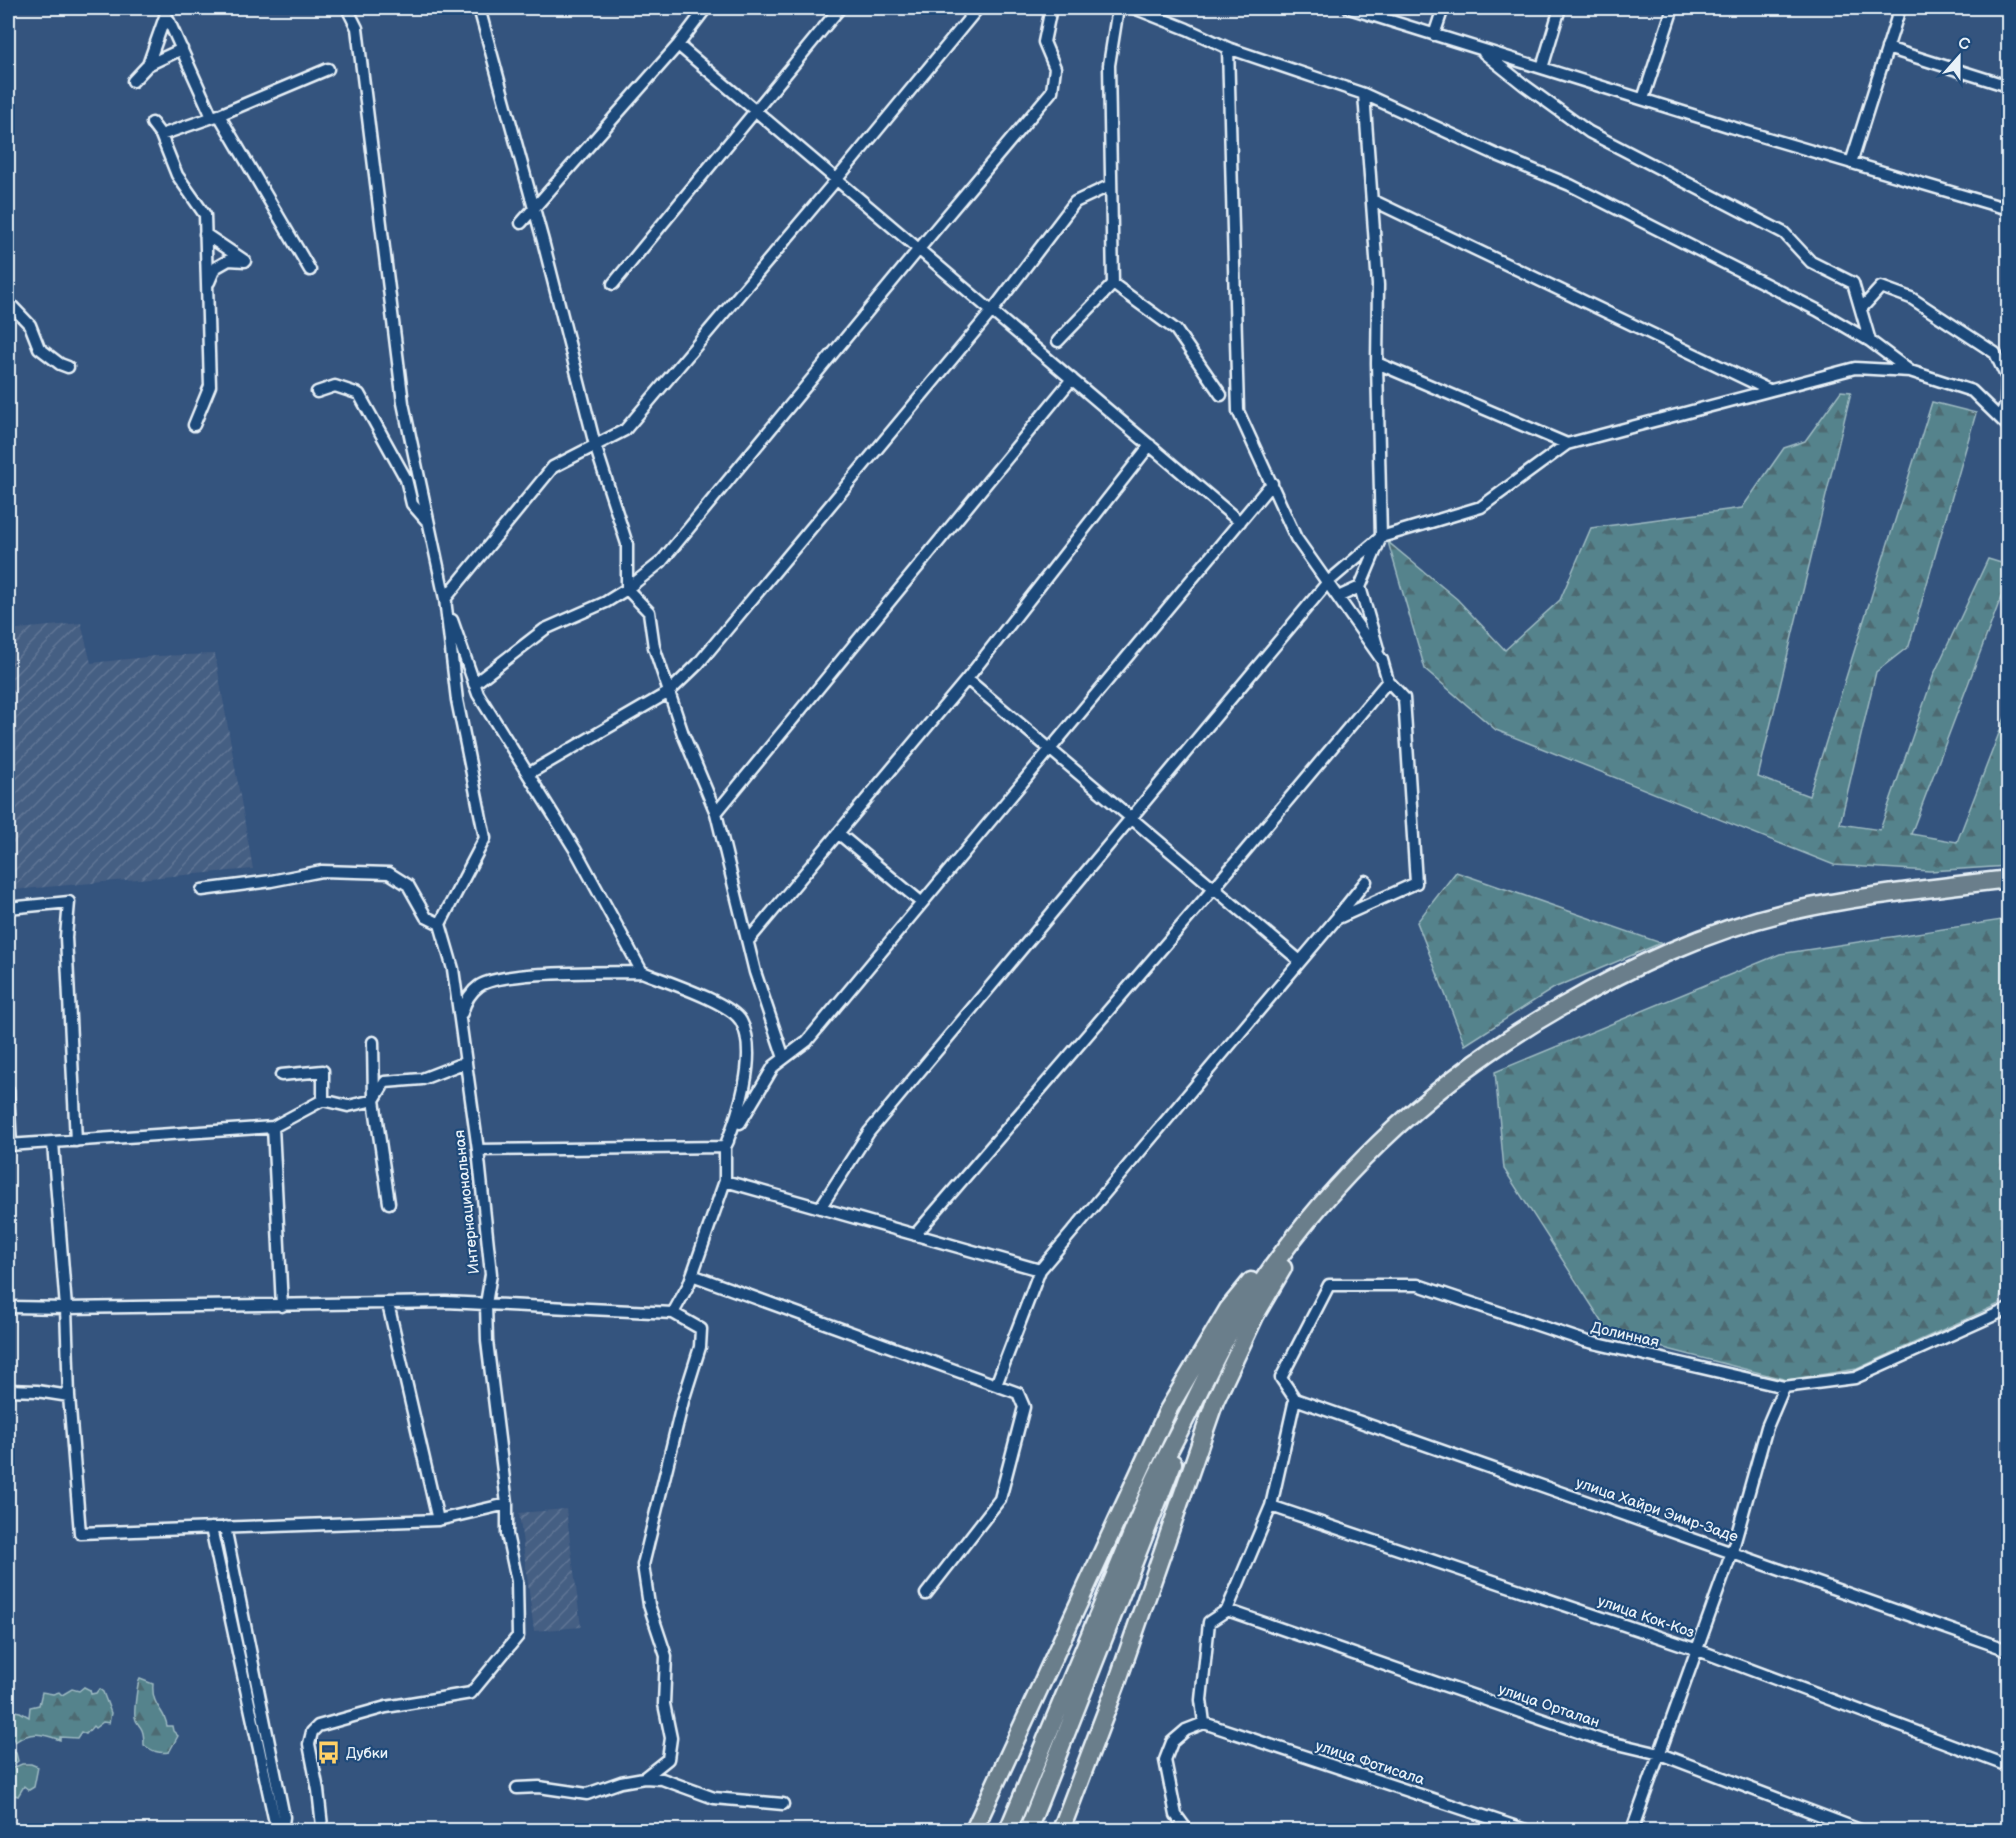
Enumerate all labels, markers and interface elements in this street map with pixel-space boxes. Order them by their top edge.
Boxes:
north arrow [1929,27,1989,87]
text: С [1955,34,1972,55]
street label: Интернациональная [450,1129,484,1275]
street label: Долинная [1589,1318,1661,1352]
street label: улица Хайри Эимр-Заде [1573,1473,1741,1547]
street label: улица Кок-Коз [1595,1592,1697,1642]
street label: улица Орталан [1496,1680,1602,1732]
street label: улица Фотисала [1313,1736,1427,1790]
bus stop icon: Дубки [315,1740,341,1766]
place label: Дубки [346,1744,388,1763]

